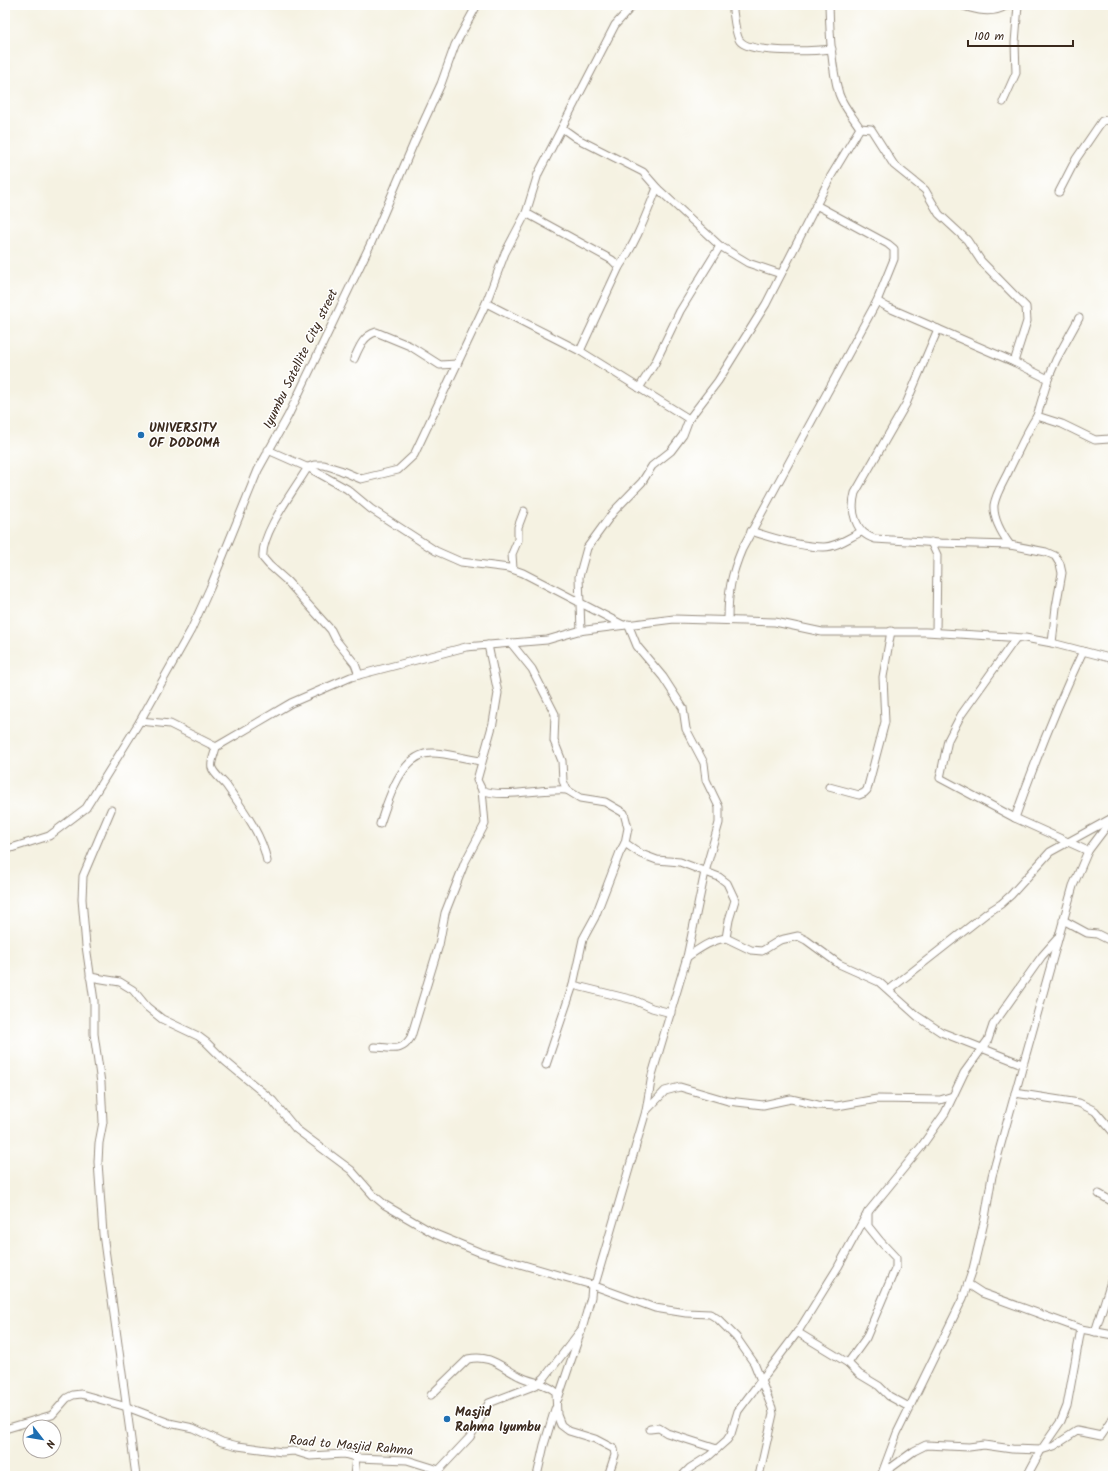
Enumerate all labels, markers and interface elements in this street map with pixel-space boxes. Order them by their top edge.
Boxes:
scale bar [968,22,1073,48]
text: 100 m [974,27,1005,46]
street label: Iyumbu Satellite City street [258,285,344,432]
place label: UNIVERSITY OF DODOMA [149,418,221,454]
marker: UNIVERSITY OF DODOMA [136,430,146,440]
place label: Masjid Rahma Iyumbu [455,1402,541,1438]
marker: Masjid Rahma Iyumbu [442,1414,452,1424]
north arrow [22,1419,62,1459]
street label: Road to Masjid Rahma [288,1430,414,1462]
text: N [40,1436,59,1451]

